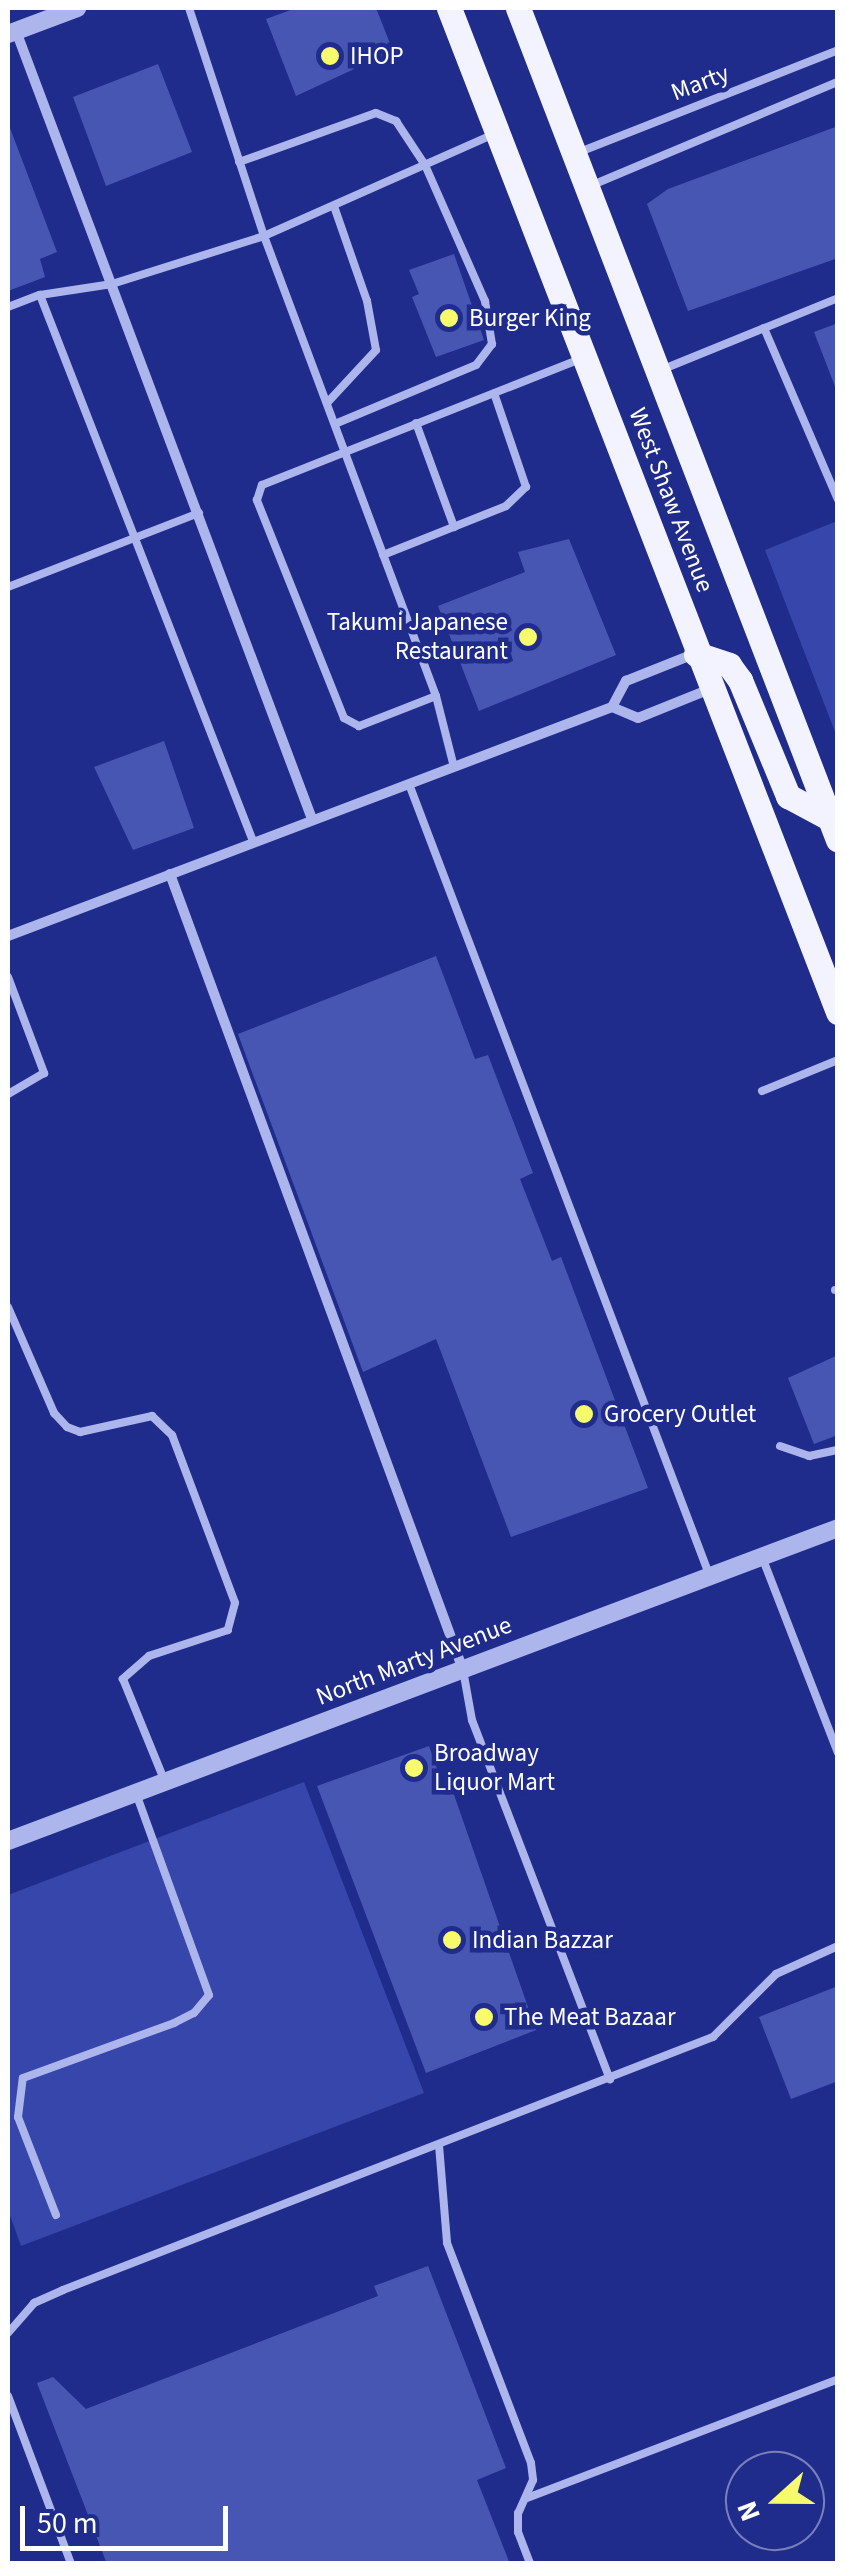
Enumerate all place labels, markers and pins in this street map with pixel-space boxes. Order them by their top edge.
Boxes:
place label: IHOP [350,41,404,71]
marker: IHOP [319,45,341,67]
place label: Burger King [469,303,591,333]
marker: Burger King [438,307,460,329]
place label: Takumi Japanese Restaurant [327,608,508,667]
marker: Takumi Japanese Restaurant [517,626,539,648]
place label: Grocery Outlet [604,1399,756,1429]
marker: Grocery Outlet [573,1403,595,1425]
place label: Broadway Liquor Mart [434,1739,555,1798]
marker: Broadway Liquor Mart [403,1757,425,1779]
place label: Indian Bazzar [472,1925,613,1955]
marker: Indian Bazzar [441,1929,463,1951]
place label: The Meat Bazaar [504,2002,676,2032]
marker: The Meat Bazaar [473,2006,495,2028]

